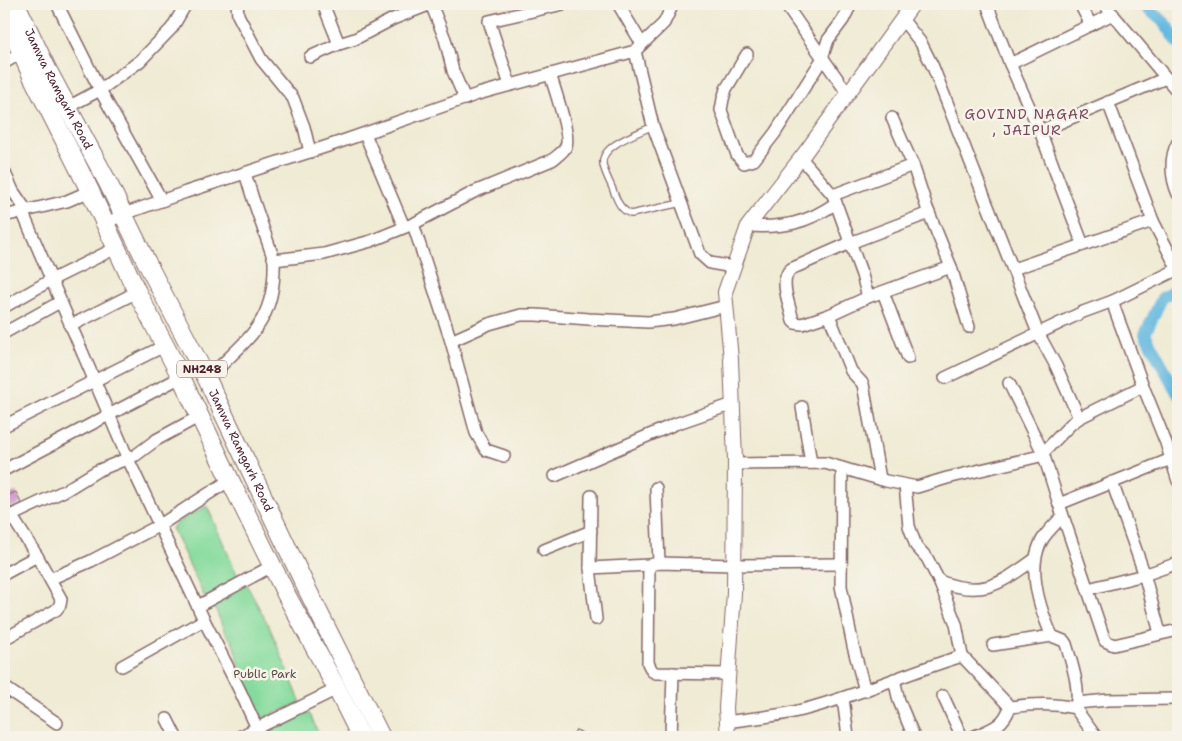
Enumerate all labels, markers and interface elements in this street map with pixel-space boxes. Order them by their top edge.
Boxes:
street label: Jamwa Ramgarh Road [21,26,97,152]
district label: GOVIND NAGAR , JAIPUR [964,105,1090,139]
road number: NH248 [177,360,227,378]
street label: Jamwa Ramgarh Road [205,387,277,515]
park label: Public Park [233,666,297,682]

